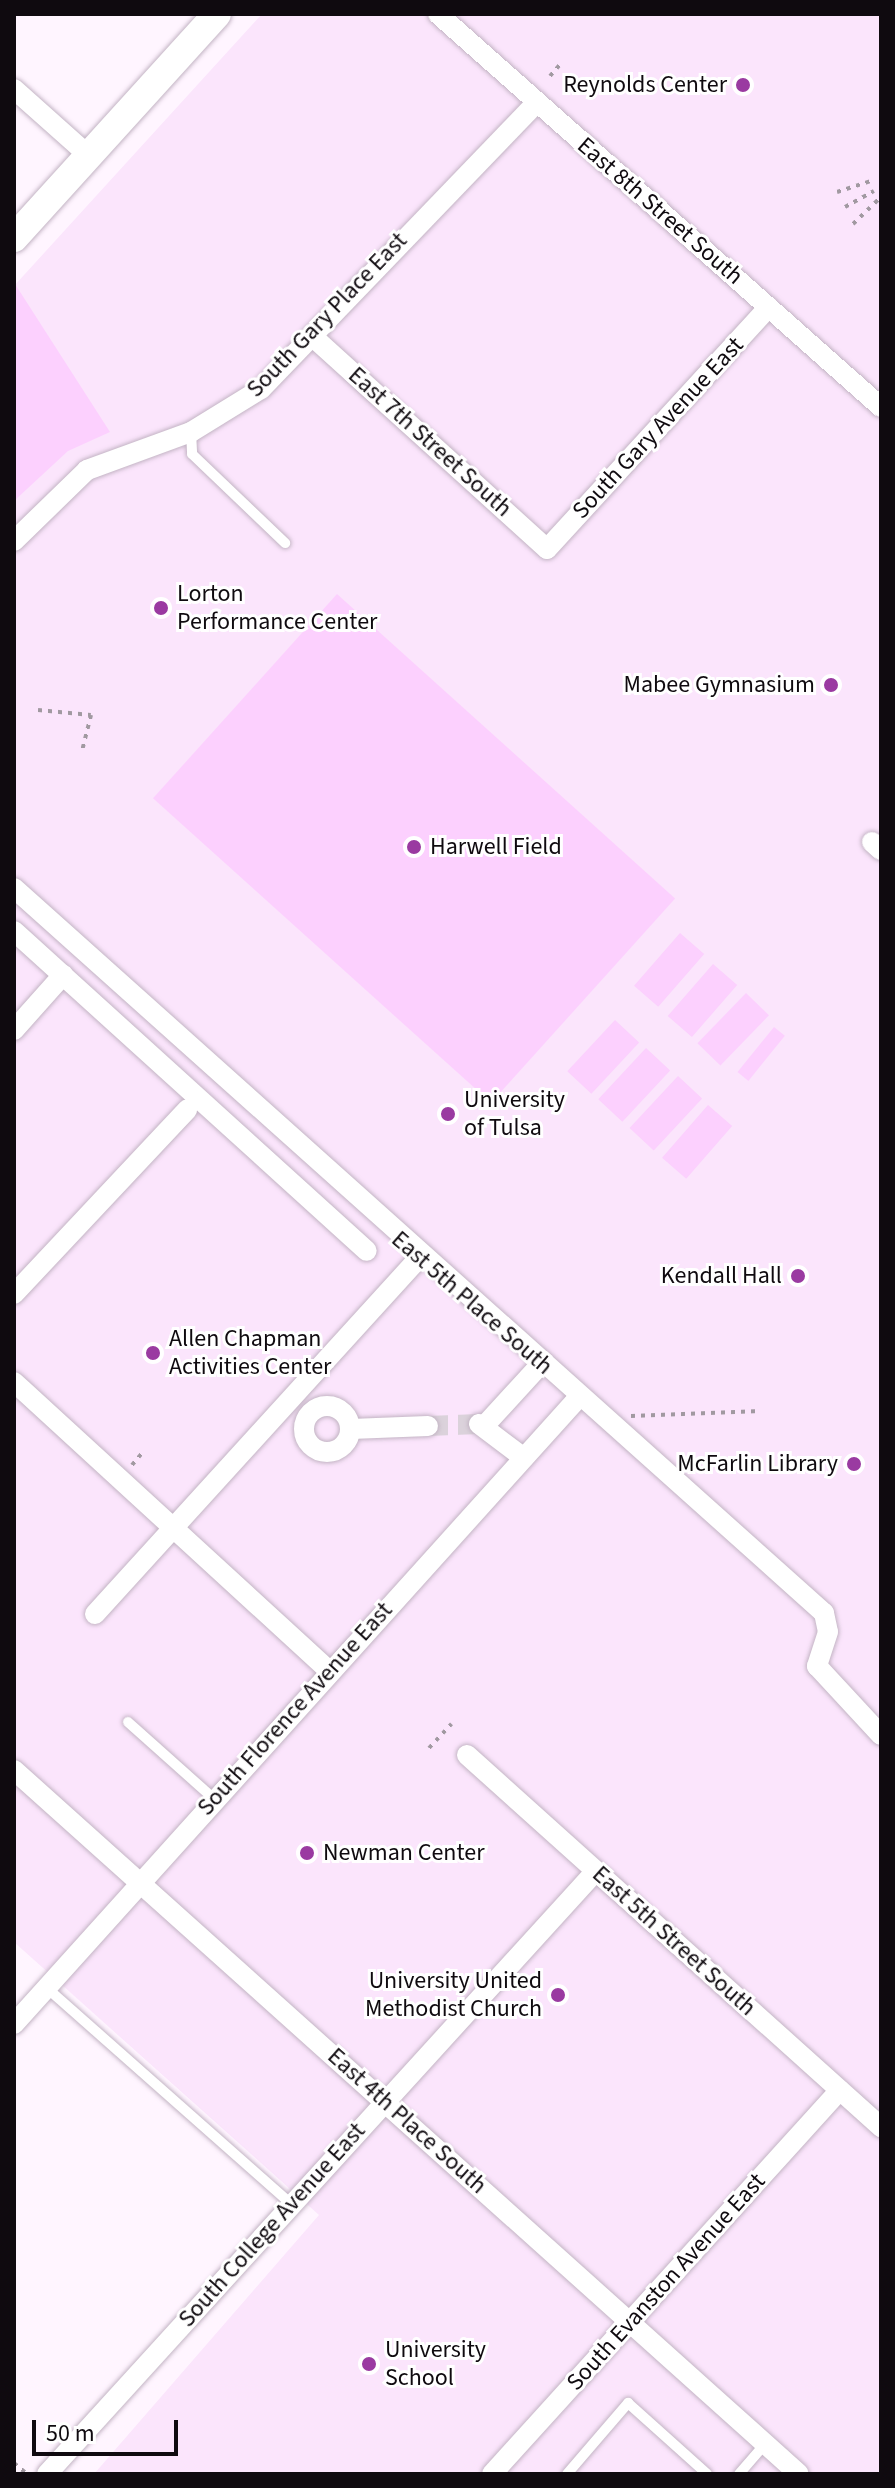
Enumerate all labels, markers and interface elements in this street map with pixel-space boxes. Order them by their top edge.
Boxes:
place label: Reynolds Center [563,71,727,99]
marker: Reynolds Center [734,76,752,94]
street label: East 8th Street South [571,131,749,291]
street label: South Gary Place East [241,227,413,403]
street label: South Gary Avenue East [566,331,750,525]
street label: East 7th Street South [342,361,518,523]
place label: Lorton Performance Center [177,580,377,636]
marker: Lorton Performance Center [152,599,170,617]
place label: Mabee Gymnasium [624,671,815,699]
marker: Mabee Gymnasium [822,676,840,694]
place label: Harwell Field [430,833,562,861]
marker: Harwell Field [405,838,423,856]
place label: University of Tulsa [464,1086,565,1142]
marker: University of Tulsa [439,1105,457,1123]
street label: East 5th Place South [386,1225,558,1381]
place label: Kendall Hall [661,1262,782,1290]
marker: Kendall Hall [789,1267,807,1285]
place label: Allen Chapman Activities Center [169,1325,331,1381]
marker: Allen Chapman Activities Center [144,1344,162,1362]
place label: McFarlin Library [677,1450,838,1478]
marker: McFarlin Library [845,1455,863,1473]
street label: South Florence Avenue East [192,1596,398,1822]
place label: Newman Center [323,1839,484,1867]
marker: Newman Center [298,1844,316,1862]
street label: East 5th Street South [586,1860,762,2022]
place label: University United Methodist Church [365,1967,542,2023]
marker: University United Methodist Church [549,1986,567,2004]
street label: East 4th Place South [322,2042,492,2200]
street label: South College Avenue East [173,2117,371,2333]
street label: South Evanston Avenue East [561,2167,771,2397]
place label: University School [385,2336,486,2392]
marker: University School [360,2355,378,2373]
scale bar [36,2404,182,2454]
text: 50 m [46,2416,95,2451]

